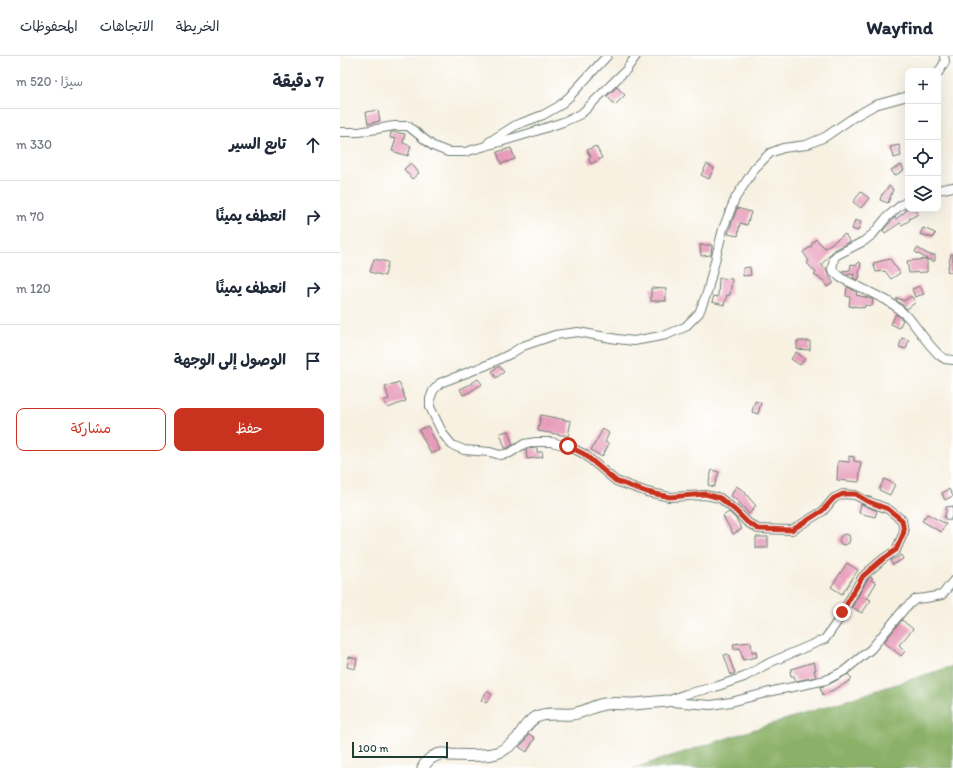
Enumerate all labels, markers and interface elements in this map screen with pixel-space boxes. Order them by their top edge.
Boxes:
text: Wayfind [866,16,933,39]
text: المحفوظات [20,18,78,35]
text: الاتجاهات [100,18,154,35]
text: الخريطة [176,18,219,35]
map controls [905,68,941,212]
button: + [905,68,941,104]
text: 7 دقيقة [273,71,324,91]
text: سيرًا · 520 m [16,74,83,89]
button: − [905,104,941,140]
icon: ahead [302,134,324,156]
text: تابع السير [229,135,286,153]
text: 330 m [16,137,52,152]
button: locate [905,140,941,176]
button: layers [905,176,941,212]
icon: right [302,206,324,228]
text: انعطف يمينًا [216,207,286,225]
text: 70 m [16,209,44,224]
icon: right [302,278,324,300]
text: انعطف يمينًا [216,279,286,297]
text: 120 m [16,281,51,296]
icon: arrive [302,350,324,372]
text: الوصول إلى الوجهة [174,351,286,369]
button: مشاركة [16,408,166,451]
button: حفظ [174,408,324,451]
route start [559,437,577,455]
route end [833,603,851,621]
scale bar [352,740,448,759]
text: 100 m [358,742,388,755]

